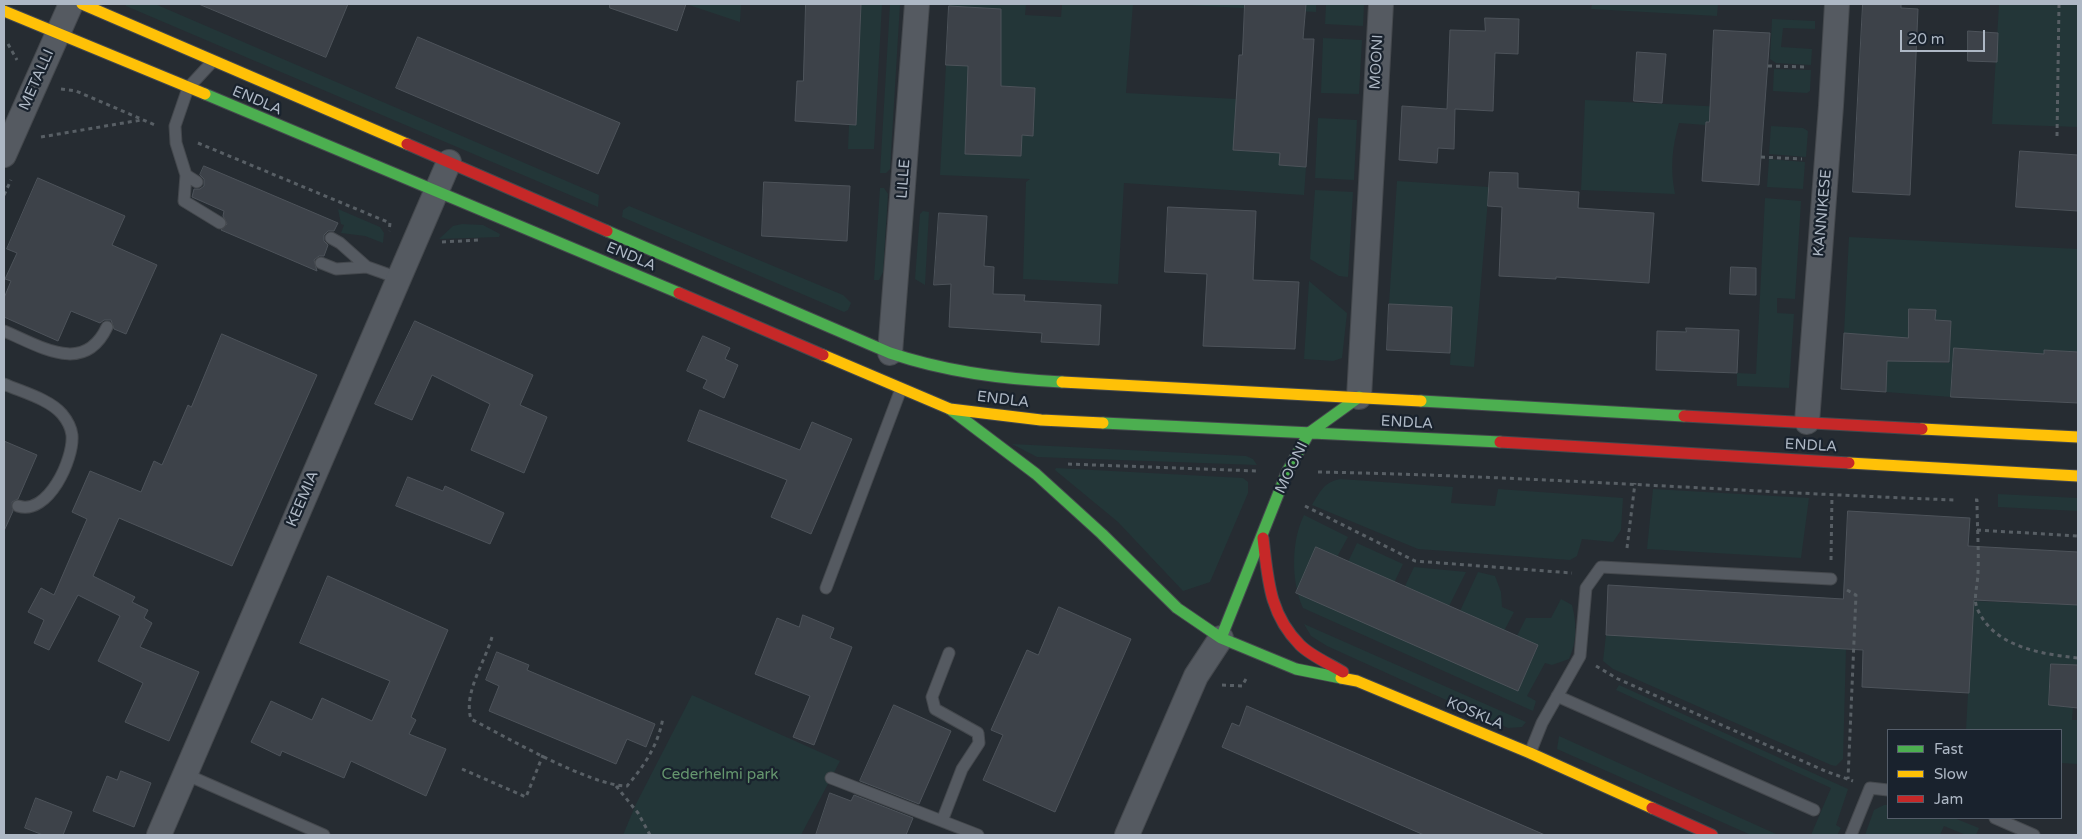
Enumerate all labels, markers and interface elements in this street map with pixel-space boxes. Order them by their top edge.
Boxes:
scale bar [1902,20,1987,52]
text: 20 m [1908,30,1945,48]
street label: MOONI [1367,34,1387,90]
street label: METALLI [16,47,58,113]
street label: ENDLA [229,82,285,120]
street label: LILLE [894,159,914,199]
street label: KANNIKESE [1810,169,1836,257]
street label: ENDLA [603,238,659,276]
street label: ENDLA [976,388,1030,412]
street label: ENDLA [1380,413,1434,433]
street label: ENDLA [1784,436,1838,456]
street label: MOONI [1272,439,1312,497]
street label: KEEMIA [283,468,323,530]
street label: KOSKLA [1444,694,1506,734]
legend [1887,729,2062,819]
text: Fast [1934,740,1963,758]
text: Slow [1934,765,1968,783]
park label: Cederhelmi park [662,766,778,784]
text: Jam [1934,790,1963,808]

